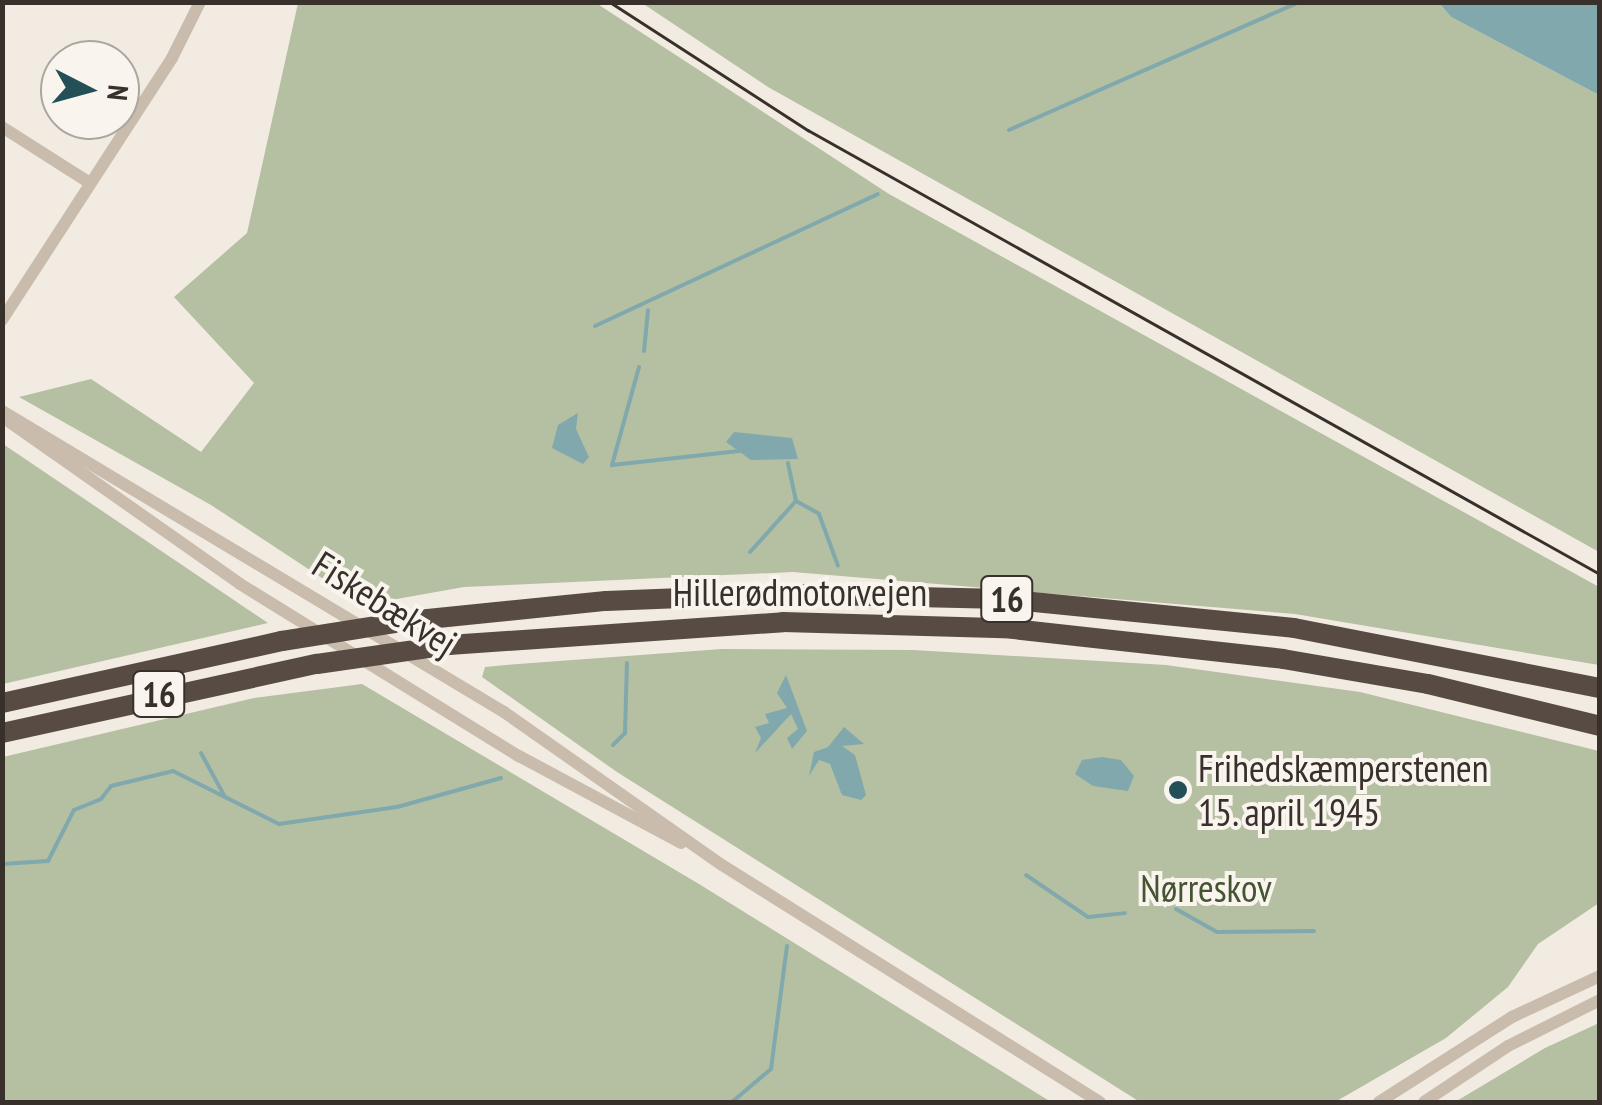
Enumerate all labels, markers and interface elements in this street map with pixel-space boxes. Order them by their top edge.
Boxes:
north arrow [40,40,140,140]
text: N [99,84,138,102]
street label: Fiskebækvej [305,541,465,665]
street label: Hillerødmotorvejen [673,569,927,615]
road number: 16 [980,569,1034,629]
road number: 16 [132,664,186,724]
place label: Frihedskæmperstenen 15. april 1945 [1198,745,1488,834]
marker: Frihedskæmperstenen 15. april 1945 [1167,779,1189,801]
park label: Nørreskov [1140,865,1272,911]

